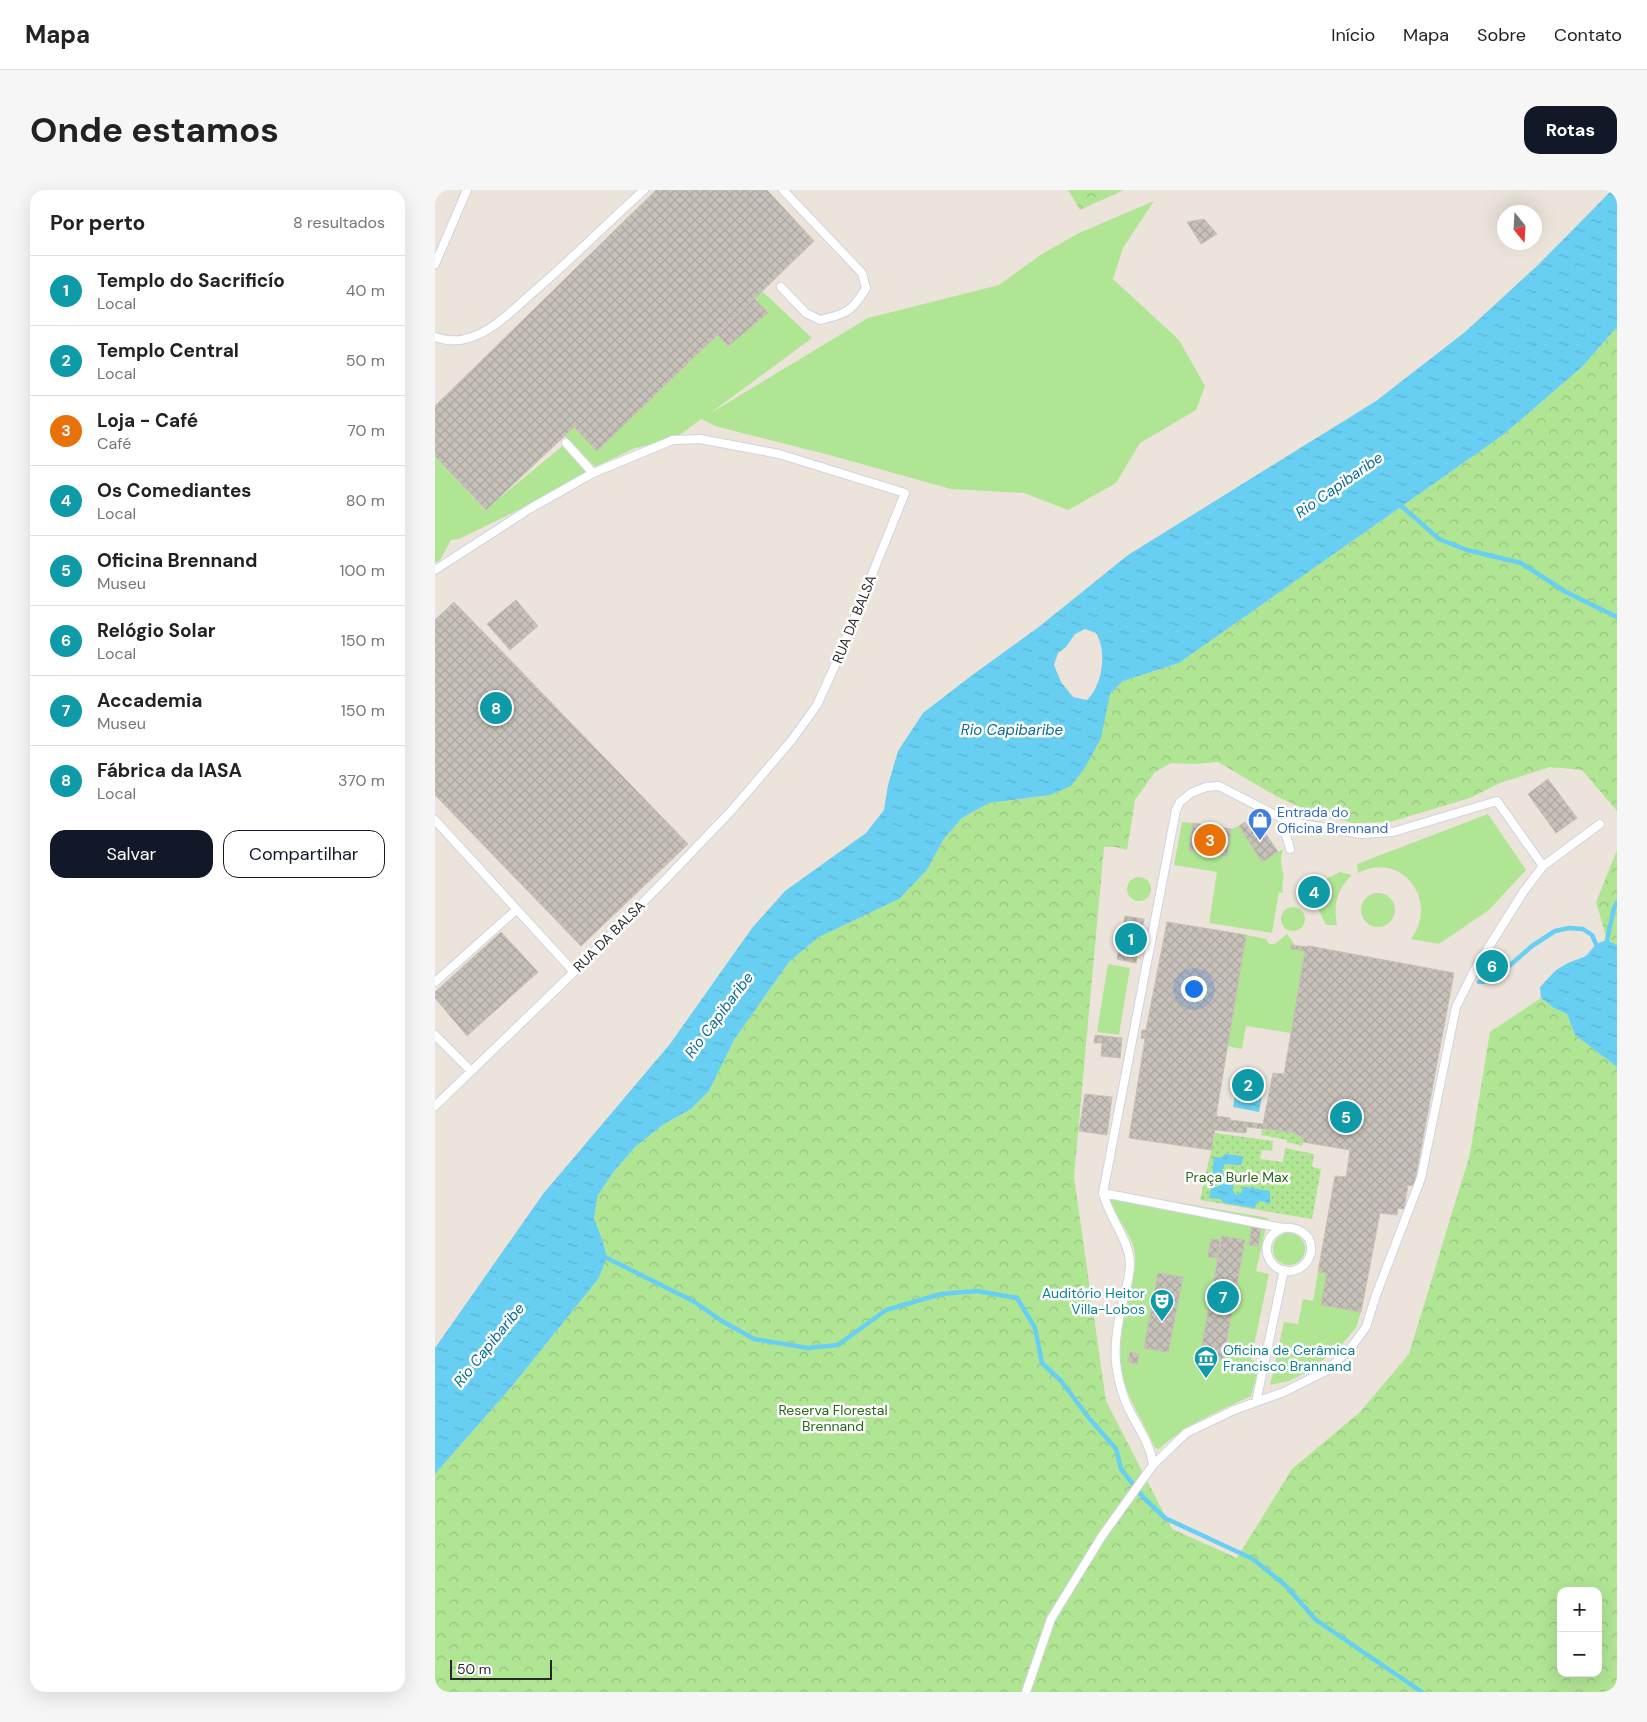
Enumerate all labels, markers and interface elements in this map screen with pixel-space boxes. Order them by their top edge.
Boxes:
text: Mapa [25,19,90,50]
text: Início [1331,23,1375,47]
text: Mapa [1403,23,1449,47]
text: Sobre [1477,23,1526,47]
text: Contato [1554,23,1622,47]
button: Rotas [1524,106,1617,154]
text: Onde estamos [30,107,279,153]
north arrow [1497,205,1542,250]
text: Por perto [50,209,145,237]
text: 8 resultados [293,212,385,233]
text: Templo do Sacrificío [97,268,285,293]
text: 1 [63,280,69,301]
text: 40 m [346,280,385,301]
text: Local [97,293,136,314]
text: Templo Central [97,338,239,363]
text: 2 [61,350,71,371]
text: 50 m [346,350,385,371]
text: Local [97,363,136,384]
text: Loja - Café [97,408,198,433]
text: 3 [61,420,71,441]
text: 70 m [347,420,385,441]
text: Café [97,433,131,454]
water label: Rio Capibaribe [1291,447,1387,523]
text: Os Comediantes [97,478,251,503]
text: 4 [61,490,71,511]
text: 80 m [346,490,385,511]
text: Local [97,503,136,524]
text: Oficina Brennand [97,548,257,573]
text: 5 [61,560,71,581]
text: 100 m [340,560,385,581]
street label: RUA DA BALSA [828,572,880,666]
text: Museu [97,573,146,594]
text: Relógio Solar [97,618,216,643]
text: 6 [61,630,71,651]
text: 150 m [341,630,385,651]
text: Local [97,643,136,664]
text: Accademia [97,688,202,713]
pin: 8 [480,689,512,727]
text: 7 [62,700,70,721]
text: 150 m [341,700,385,721]
text: Museu [97,713,146,734]
water label: Rio Capibaribe [961,720,1064,740]
text: Fábrica da IASA [97,758,242,783]
text: 8 [61,770,71,791]
text: 370 m [338,770,385,791]
text: Local [97,783,136,804]
place label: Entrada do Oficina Brennand [1277,803,1388,837]
shop icon: Entrada do Oficina Brennand [1247,807,1273,841]
pin: 3 [1194,821,1226,859]
button: Salvar [50,830,213,878]
button: Compartilhar [223,830,385,878]
pin: 4 [1298,873,1330,911]
street label: RUA DA BALSA [569,896,649,976]
pin: 1 [1115,920,1147,958]
pin: 6 [1476,947,1508,985]
water label: Rio Capibaribe [680,968,758,1062]
your location [1181,976,1207,1002]
pin: 2 [1232,1066,1264,1104]
pin: 5 [1330,1098,1362,1136]
park label: Praça Burle Max [1185,1168,1289,1186]
pin: 7 [1207,1278,1239,1316]
place label: Auditório Heitor Villa-Lobos [1042,1284,1145,1318]
theatre icon: Auditório Heitor Villa-Lobos [1149,1288,1175,1322]
water label: Rio Capibaribe [449,1299,529,1391]
place label: Oficina de Cerâmica Francisco Brannand [1223,1341,1355,1375]
museum icon: Oficina de Cerâmica Francisco Brannand [1193,1345,1219,1379]
park label: Reserva Florestal Brennand [778,1401,888,1435]
map controls [1557,1587,1602,1677]
button: + [1557,1587,1602,1632]
button: − [1557,1632,1602,1677]
scale bar [450,1657,553,1680]
text: 50 m [457,1660,491,1678]

